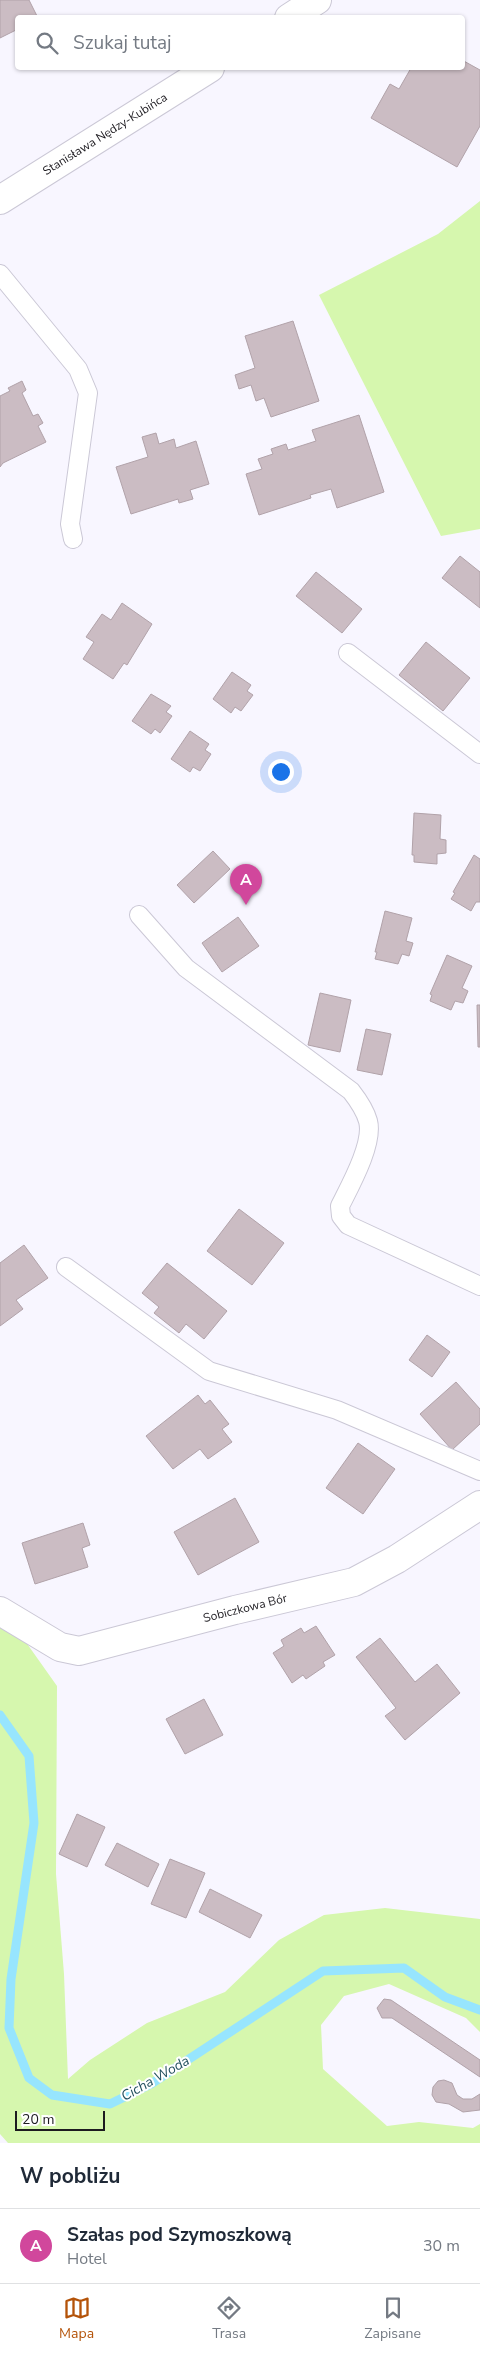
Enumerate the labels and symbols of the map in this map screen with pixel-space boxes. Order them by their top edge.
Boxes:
street label: Stanisława Nędzy-Kubińca [40,89,170,179]
your location [268,759,294,785]
pin: A [230,864,262,905]
street label: Sobiczkowa Bór [201,1590,289,1626]
water label: Cicha Woda [118,2051,193,2106]
scale bar [15,2108,105,2131]

